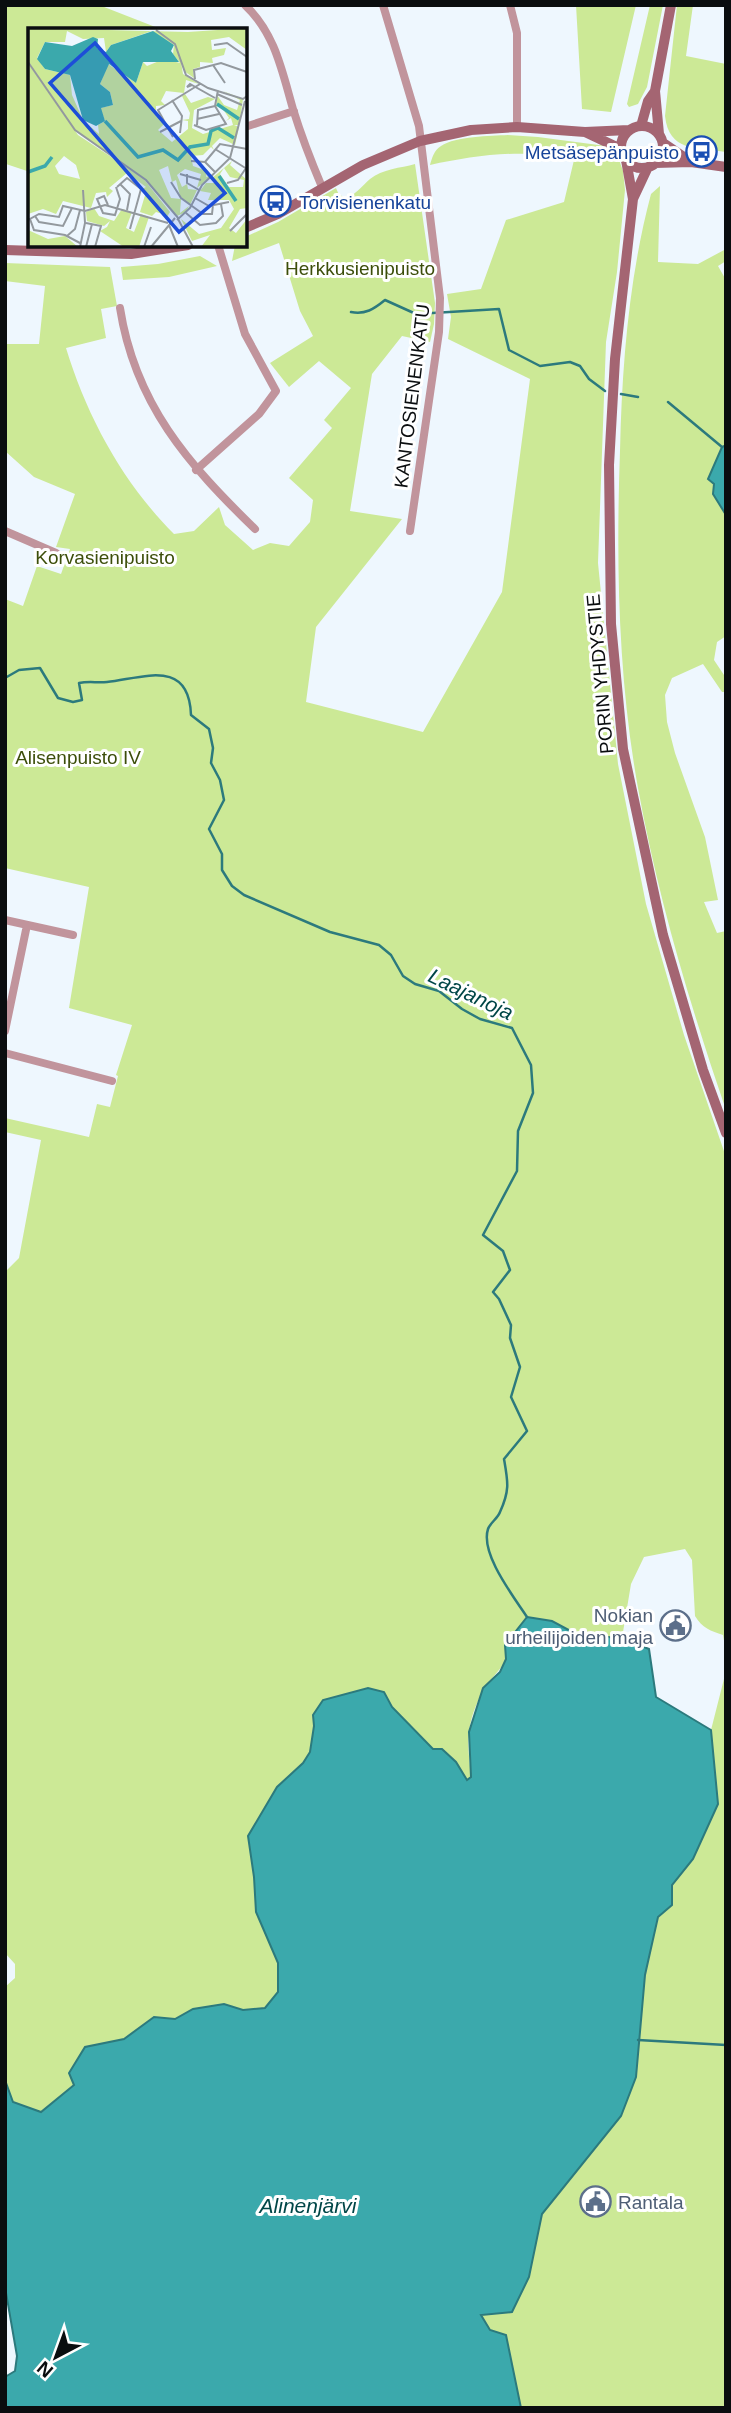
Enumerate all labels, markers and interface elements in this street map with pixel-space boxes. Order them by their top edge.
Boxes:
inset map [28,28,247,247]
bus stop icon: Metsäsepänpuisto [685,135,719,169]
place label: Metsäsepänpuisto [525,142,679,163]
bus stop icon: Torvisienenkatu [259,185,293,219]
place label: Torvisienenkatu [299,192,431,213]
park label: Herkkusienipuisto [285,258,435,279]
street label: KANTOSIENENKATU [390,303,434,489]
park label: Korvasienipuisto [35,547,175,568]
street label: PORIN YHDYSTIE [583,593,617,755]
park label: Alisenpuisto IV [15,747,141,768]
water label: Laajanoja [425,964,517,1024]
place label: Nokian urheilijoiden maja [505,1605,653,1648]
public building icon: Nokian urheilijoiden maja [659,1609,693,1643]
public building icon: Rantala [578,2185,612,2219]
place label: Rantala [618,2192,684,2213]
water label: Alinenjärvi [258,2194,358,2217]
north arrow [21,2322,91,2392]
text: N [33,2357,57,2382]

